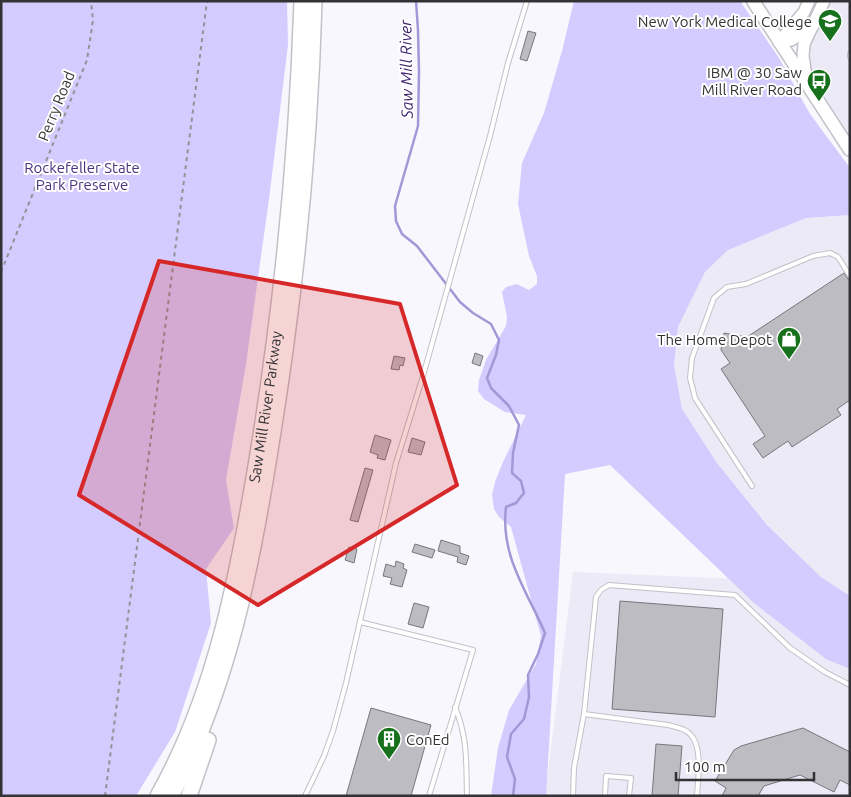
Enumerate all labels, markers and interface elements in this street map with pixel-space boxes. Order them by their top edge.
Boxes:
school or university icon: New York Medical College [817,8,843,42]
place label: New York Medical College [638,13,812,30]
water label: Saw Mill River [396,19,416,120]
place label: IBM @ 30 Saw Mill River Road [702,64,802,98]
bus stop icon: IBM @ 30 Saw Mill River Road [806,68,832,102]
street label: Perry Road [34,69,78,143]
park label: Rockefeller State Park Preserve [24,159,140,193]
shop icon: The Home Depot [776,326,802,360]
street label: Saw Mill River Parkway [245,330,284,484]
place label: The Home Depot [657,331,772,348]
building icon: ConEd [376,726,402,760]
place label: ConEd [406,731,450,748]
scale bar [676,750,814,782]
text: 100 m [684,758,726,775]

